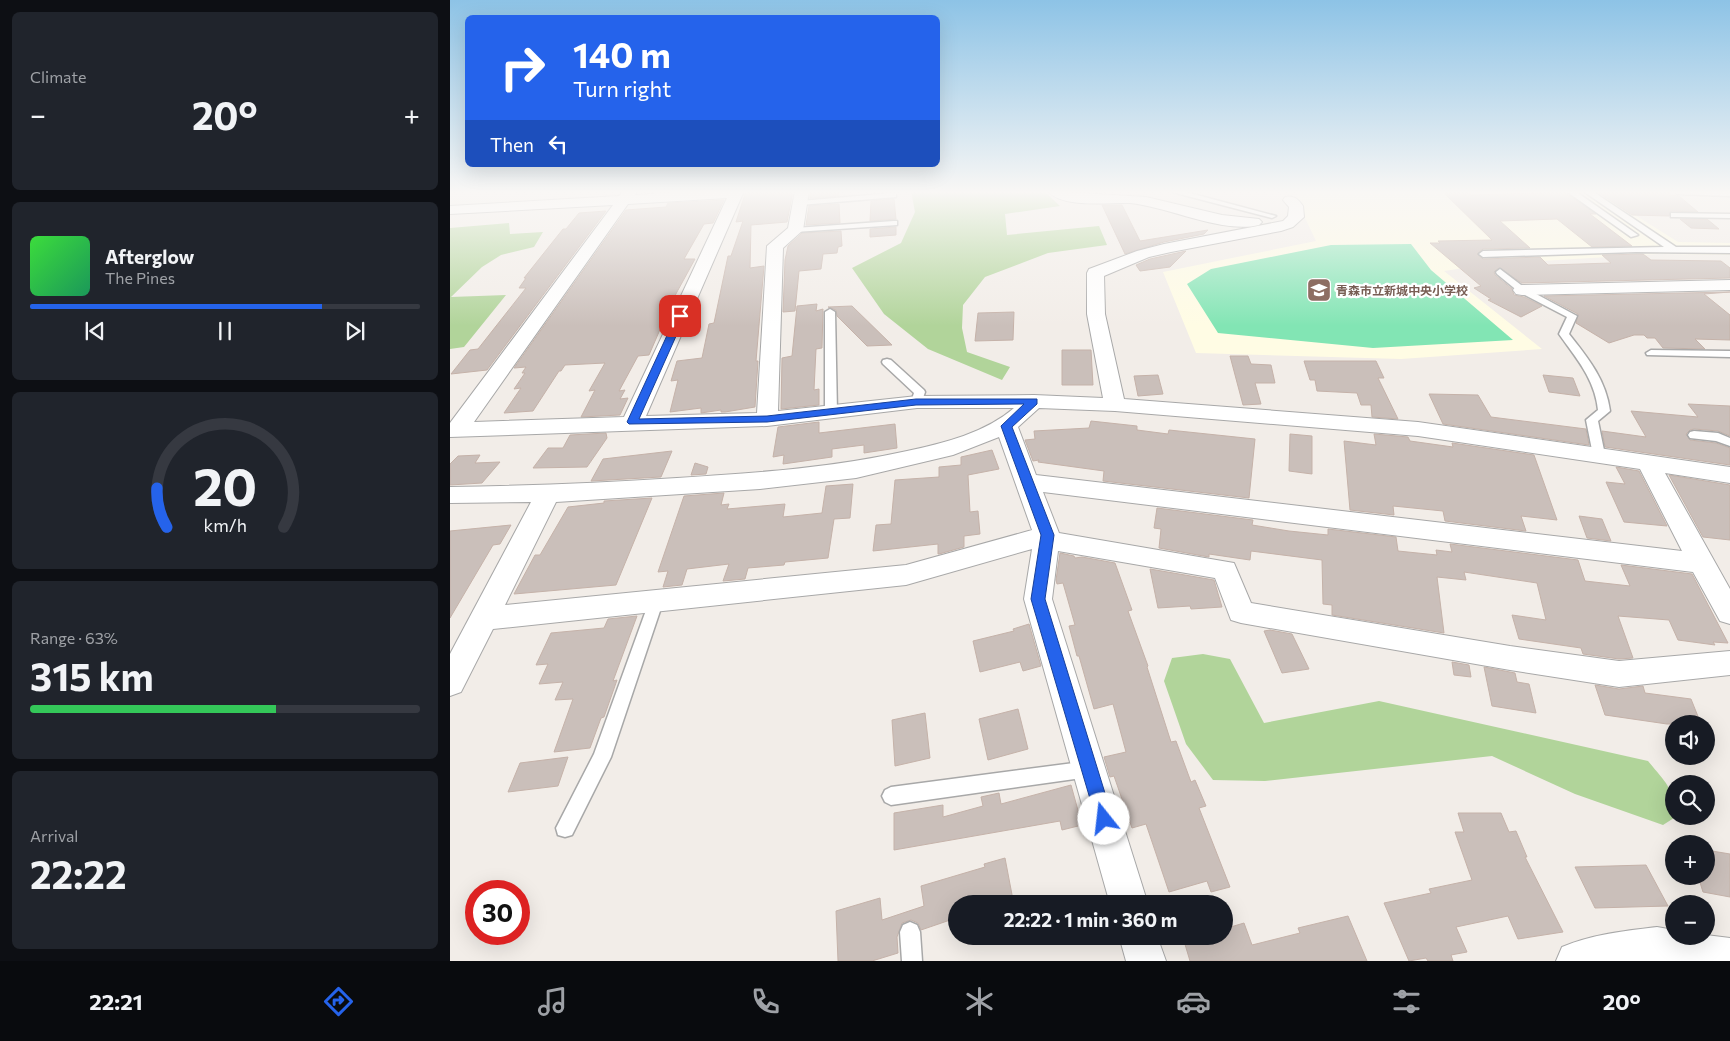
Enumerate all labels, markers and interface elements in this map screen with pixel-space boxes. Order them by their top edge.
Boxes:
text: 140 m [573,32,671,75]
icon: right [490,35,555,100]
text: Climate [30,67,86,86]
text: Turn right [573,75,671,102]
text: 20° [192,91,258,138]
text: − [30,97,46,131]
text: + [404,97,420,131]
icon: left [544,130,572,158]
text: Then [490,133,534,156]
text: Afterglow [105,245,194,268]
text: The Pines [105,268,175,287]
school or university icon: 青森市立新城中央小学校 [1306,277,1332,303]
place label: 青森市立新城中央小学校 [1336,283,1468,297]
pin [659,295,701,337]
icon: arrive [666,302,694,330]
icon: previous [81,317,109,345]
icon: pause [211,317,239,345]
icon: next [341,317,369,345]
text: 20 [193,453,257,517]
text: km/h [203,514,247,536]
text: Range · 63% [30,628,118,647]
text: 315 km [30,652,154,699]
map controls [1665,715,1715,945]
button: sound [1665,715,1715,765]
button: search [1665,775,1715,825]
position arrow [1077,792,1129,844]
text: Arrival [30,826,78,845]
button: + [1665,835,1715,885]
text: 22:22 [30,850,127,897]
speed limit sign: 30 [465,880,530,945]
button: − [1665,895,1715,945]
text: 22:22 · 1 min · 360 m [1004,908,1177,931]
icon: directions [321,984,356,1019]
icon: music [535,984,570,1019]
icon: phone [748,984,783,1019]
icon: climate [962,984,997,1019]
icon: car [1176,984,1211,1019]
icon: filters [1389,984,1424,1019]
text: 22:21 [89,988,143,1015]
text: 20° [1603,988,1641,1015]

